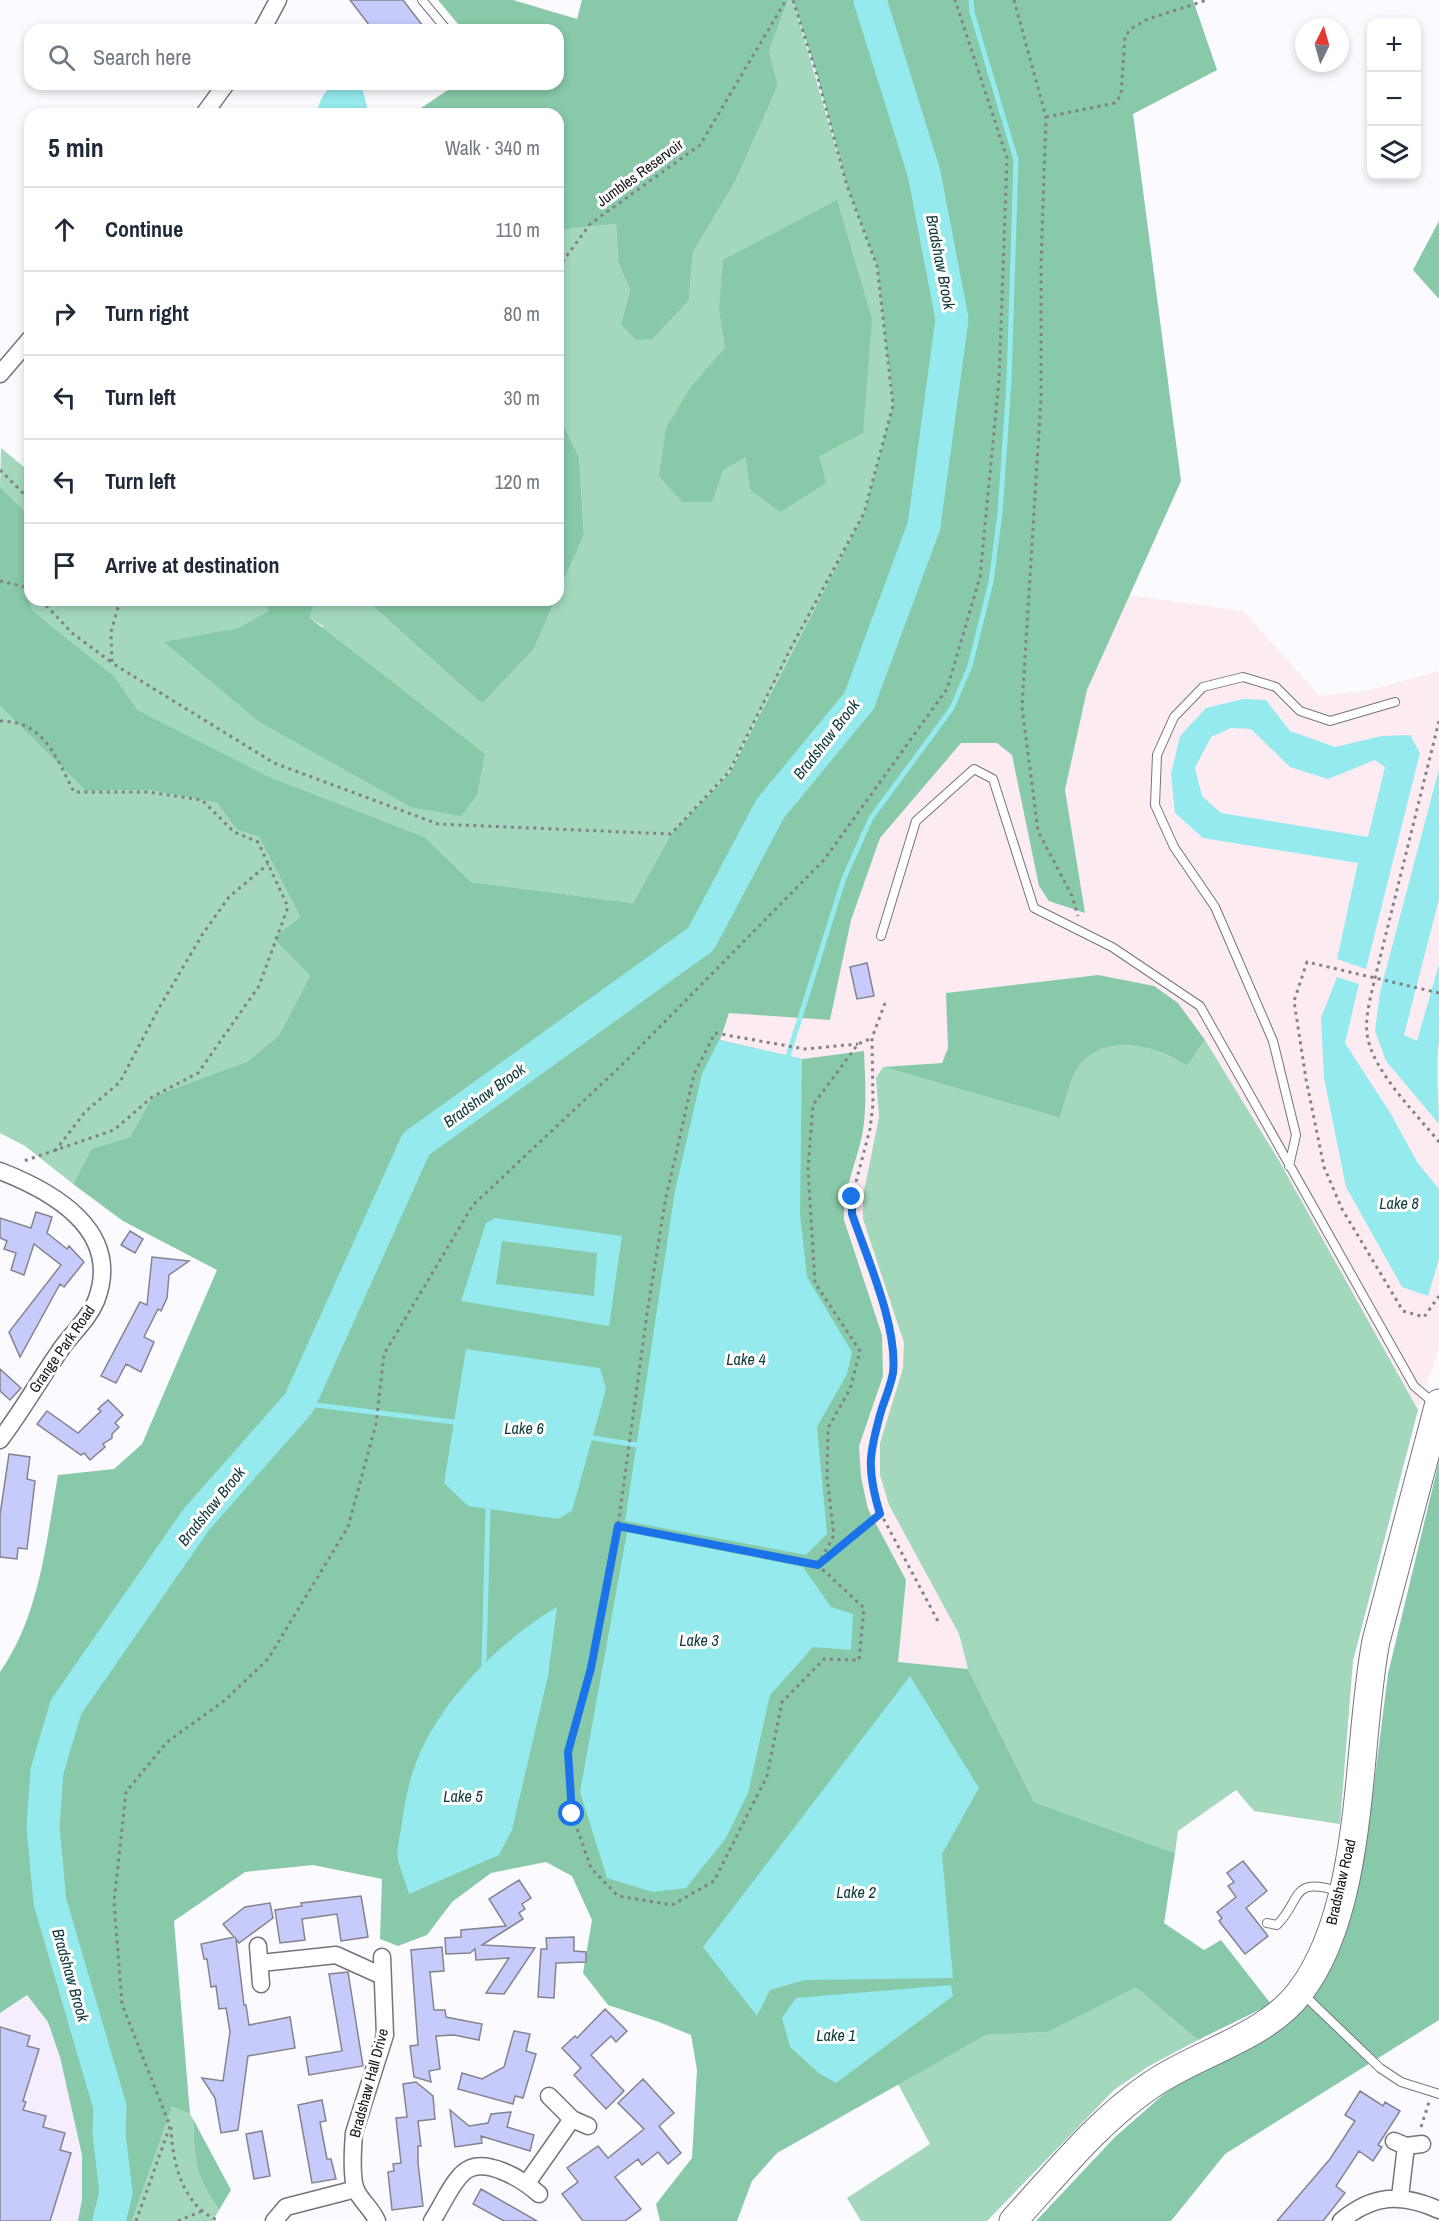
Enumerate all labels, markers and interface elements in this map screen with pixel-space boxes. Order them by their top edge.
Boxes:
north arrow [1295,18,1349,72]
map controls [1367,18,1421,180]
button: + [1367,18,1421,72]
search box [24,24,564,90]
icon: search [45,41,78,74]
text: Search here [93,42,191,72]
button: − [1367,72,1421,126]
button: layers [1367,126,1421,180]
text: 5 min [48,130,104,165]
text: Walk · 340 m [445,134,540,161]
street label: Jumbles Reservoir [592,134,687,211]
icon: ahead [48,213,81,246]
water label: Bradshaw Brook [921,213,961,312]
text: Continue [105,214,183,244]
text: 110 m [496,216,540,243]
icon: right [48,297,81,330]
text: Turn right [105,298,189,328]
text: 80 m [504,300,540,327]
icon: left [48,381,81,414]
text: Turn left [105,382,176,412]
text: 30 m [504,384,540,411]
icon: left [48,465,81,498]
text: Turn left [105,466,176,496]
text: 120 m [494,468,540,495]
icon: arrive [48,549,81,582]
text: Arrive at destination [105,550,279,580]
water label: Bradshaw Brook [788,694,865,784]
water label: Bradshaw Brook [439,1058,530,1132]
route end [838,1183,864,1209]
water label: Lake 8 [1379,1192,1419,1214]
street label: Grange Park Road [24,1301,100,1397]
water label: Lake 4 [726,1348,766,1370]
water label: Lake 6 [504,1417,544,1439]
water label: Bradshaw Brook [172,1461,250,1550]
water label: Lake 3 [679,1629,719,1651]
water label: Lake 5 [443,1785,483,1807]
route start [558,1800,584,1826]
street label: Bradshaw Road [1320,1837,1361,1927]
water label: Lake 2 [836,1881,876,1903]
water label: Bradshaw Brook [47,1926,95,2025]
water label: Lake 1 [816,2024,856,2046]
street label: Bradshaw Hall Drive [344,2026,393,2140]

